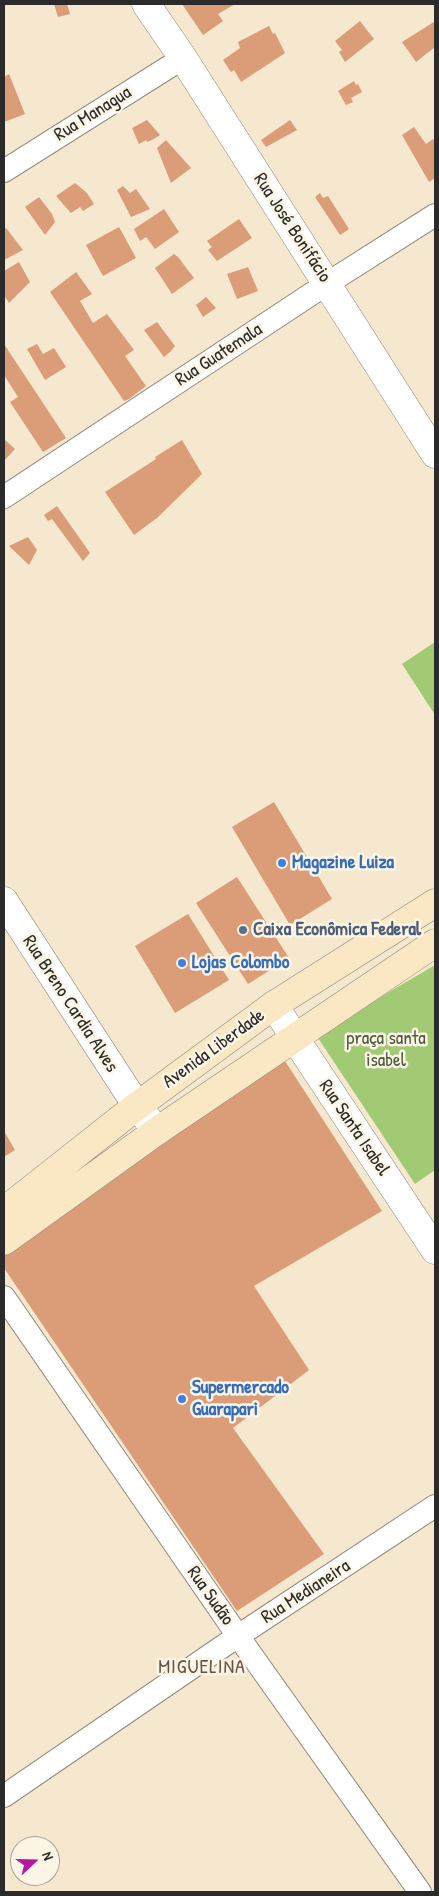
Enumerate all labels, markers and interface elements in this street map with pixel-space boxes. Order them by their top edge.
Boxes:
street label: Rua Managua [50,81,136,147]
street label: Rua José Bonifácio [248,169,336,287]
street label: Rua Guatemala [171,318,267,392]
place label: Magazine Luiza [292,852,394,874]
marker: Magazine Luiza [276,857,288,869]
place label: Caixa Econômica Federal [253,919,421,941]
marker: Caixa Econômica Federal [237,924,249,936]
street label: Rua Breno Cardia Alves [17,931,123,1077]
place label: Lojas Colombo [192,952,290,974]
marker: Lojas Colombo [176,957,188,969]
street label: Avenida Liberdade [159,1004,269,1094]
park label: praça santa isabel [346,1028,426,1072]
street label: Rua Santa Isabel [314,1076,394,1180]
place label: Supermercado Guarapari [192,1377,289,1421]
marker: Supermercado Guarapari [176,1393,188,1405]
street label: Rua Medianeira [257,1555,355,1629]
street label: Rua Sudão [181,1562,239,1630]
district label: MIGUELINA [157,1656,247,1680]
north arrow [10,1836,60,1886]
text: N [38,1849,59,1863]

